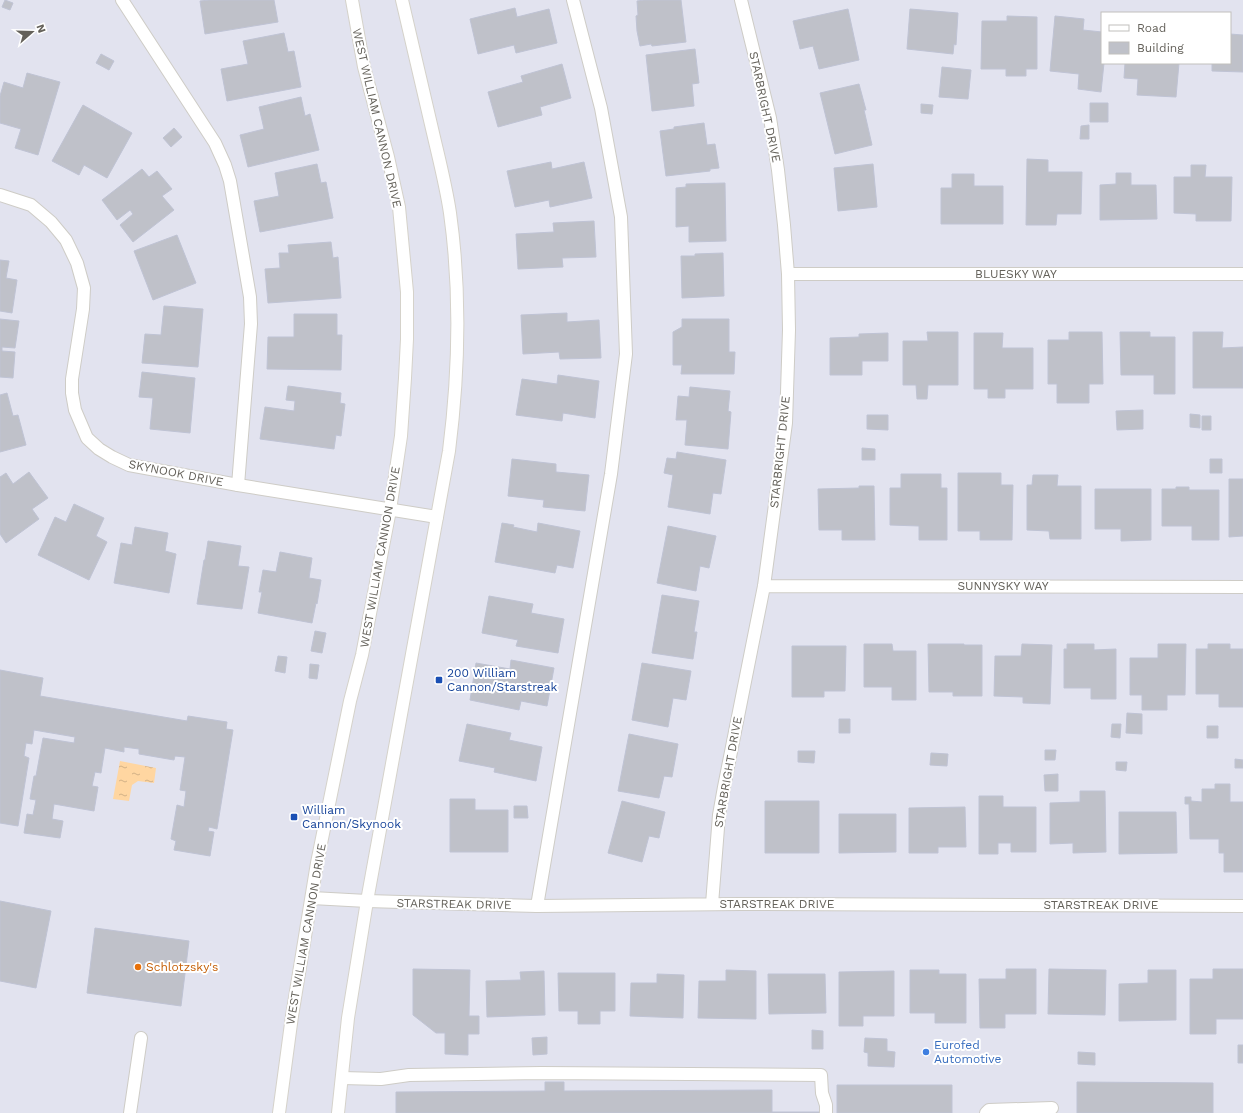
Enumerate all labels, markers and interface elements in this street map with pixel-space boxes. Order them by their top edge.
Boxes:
north arrow [12,12,52,52]
legend [1101,12,1231,64]
text: Road [1137,21,1166,35]
text: N [33,23,48,35]
street label: WEST WILLIAM CANNON DRIVE [350,27,405,209]
text: Building [1137,41,1184,55]
street label: STARBRIGHT DRIVE [746,50,784,164]
street label: BLUESKY WAY [975,267,1057,281]
street label: STARBRIGHT DRIVE [767,395,793,509]
street label: SKYNOOK DRIVE [127,457,225,489]
street label: WEST WILLIAM CANNON DRIVE [357,465,403,649]
street label: SUNNYSKY WAY [957,579,1049,593]
place label: 200 William Cannon/Starstreak [447,666,558,694]
marker: 200 William Cannon/Starstreak [434,675,444,685]
street label: STARBRIGHT DRIVE [711,715,745,829]
place label: William Cannon/Skynook [302,803,401,831]
marker: William Cannon/Skynook [289,812,299,822]
street label: WEST WILLIAM CANNON DRIVE [283,842,329,1026]
street label: STARSTREAK DRIVE [396,896,512,912]
street label: STARSTREAK DRIVE [720,897,835,911]
street label: STARSTREAK DRIVE [1044,898,1159,912]
place label: Schlotzsky's [146,960,218,974]
marker: Schlotzsky's [133,962,143,972]
place label: Eurofed Automotive [934,1038,1001,1066]
marker: Eurofed Automotive [921,1047,931,1057]

